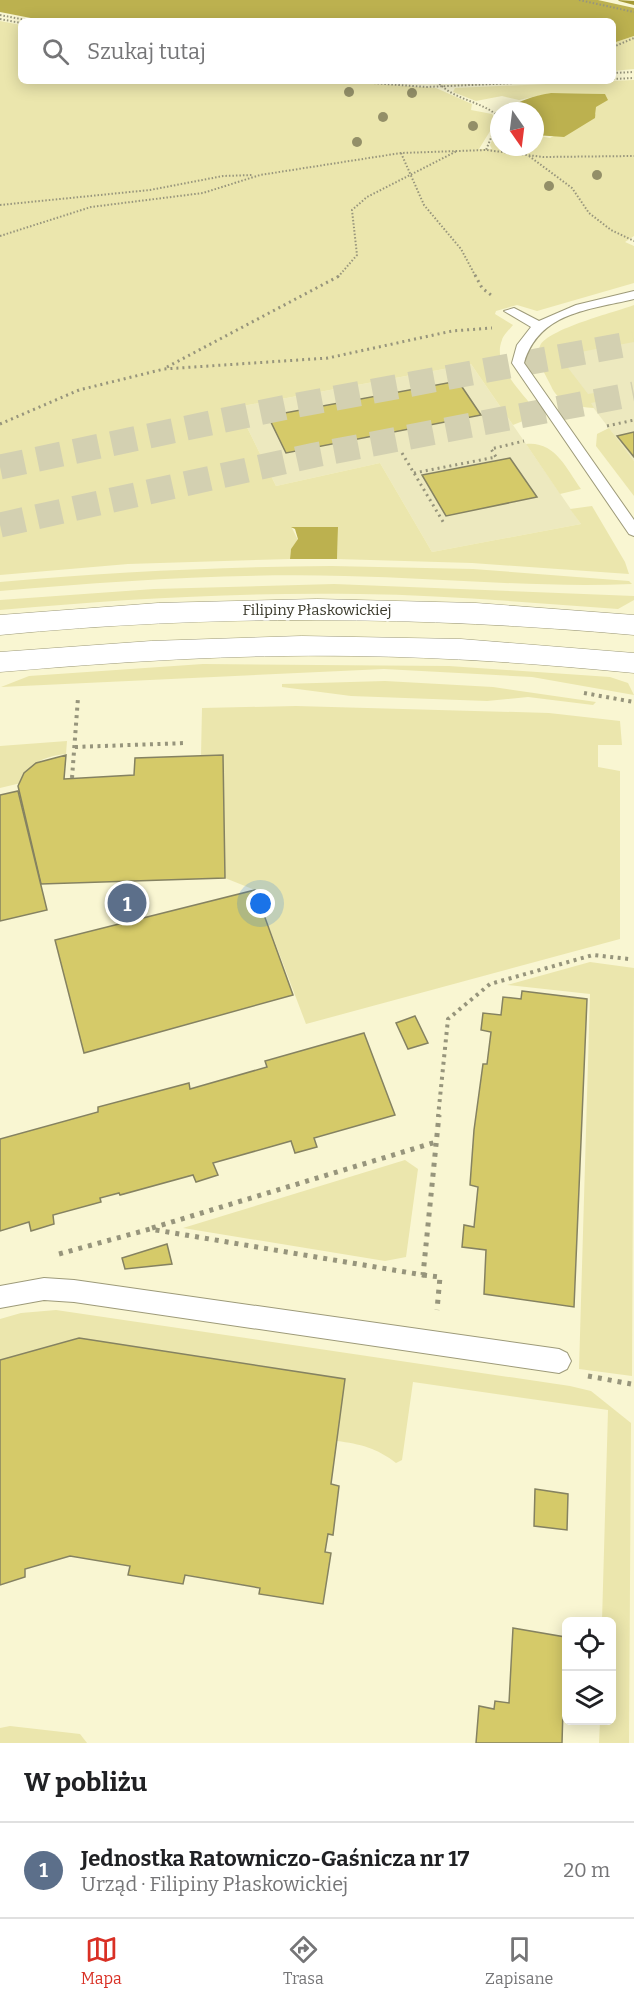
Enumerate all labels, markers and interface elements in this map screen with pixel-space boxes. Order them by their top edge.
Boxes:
search box [18,18,616,84]
icon: search [39,35,72,68]
text: Szukaj tutaj [87,38,206,65]
north arrow [490,102,544,156]
street label: Filipiny Płaskowickiej [242,601,392,619]
pin: 1 [108,880,146,926]
your location [246,889,275,918]
map controls [562,1617,616,1725]
button: locate [562,1617,616,1671]
button: layers [562,1671,616,1725]
text: W pobliżu [24,1767,147,1798]
text: Jednostka Ratowniczo-Gaśnicza nr 17 [81,1845,469,1872]
text: 1 [39,1858,48,1882]
text: 20 m [563,1858,610,1882]
text: Urząd · Filipiny Płaskowickiej [81,1872,348,1896]
tab: Mapa [81,1933,122,1988]
tab: Trasa [283,1933,324,1988]
tab: Zapisane [485,1933,553,1988]

